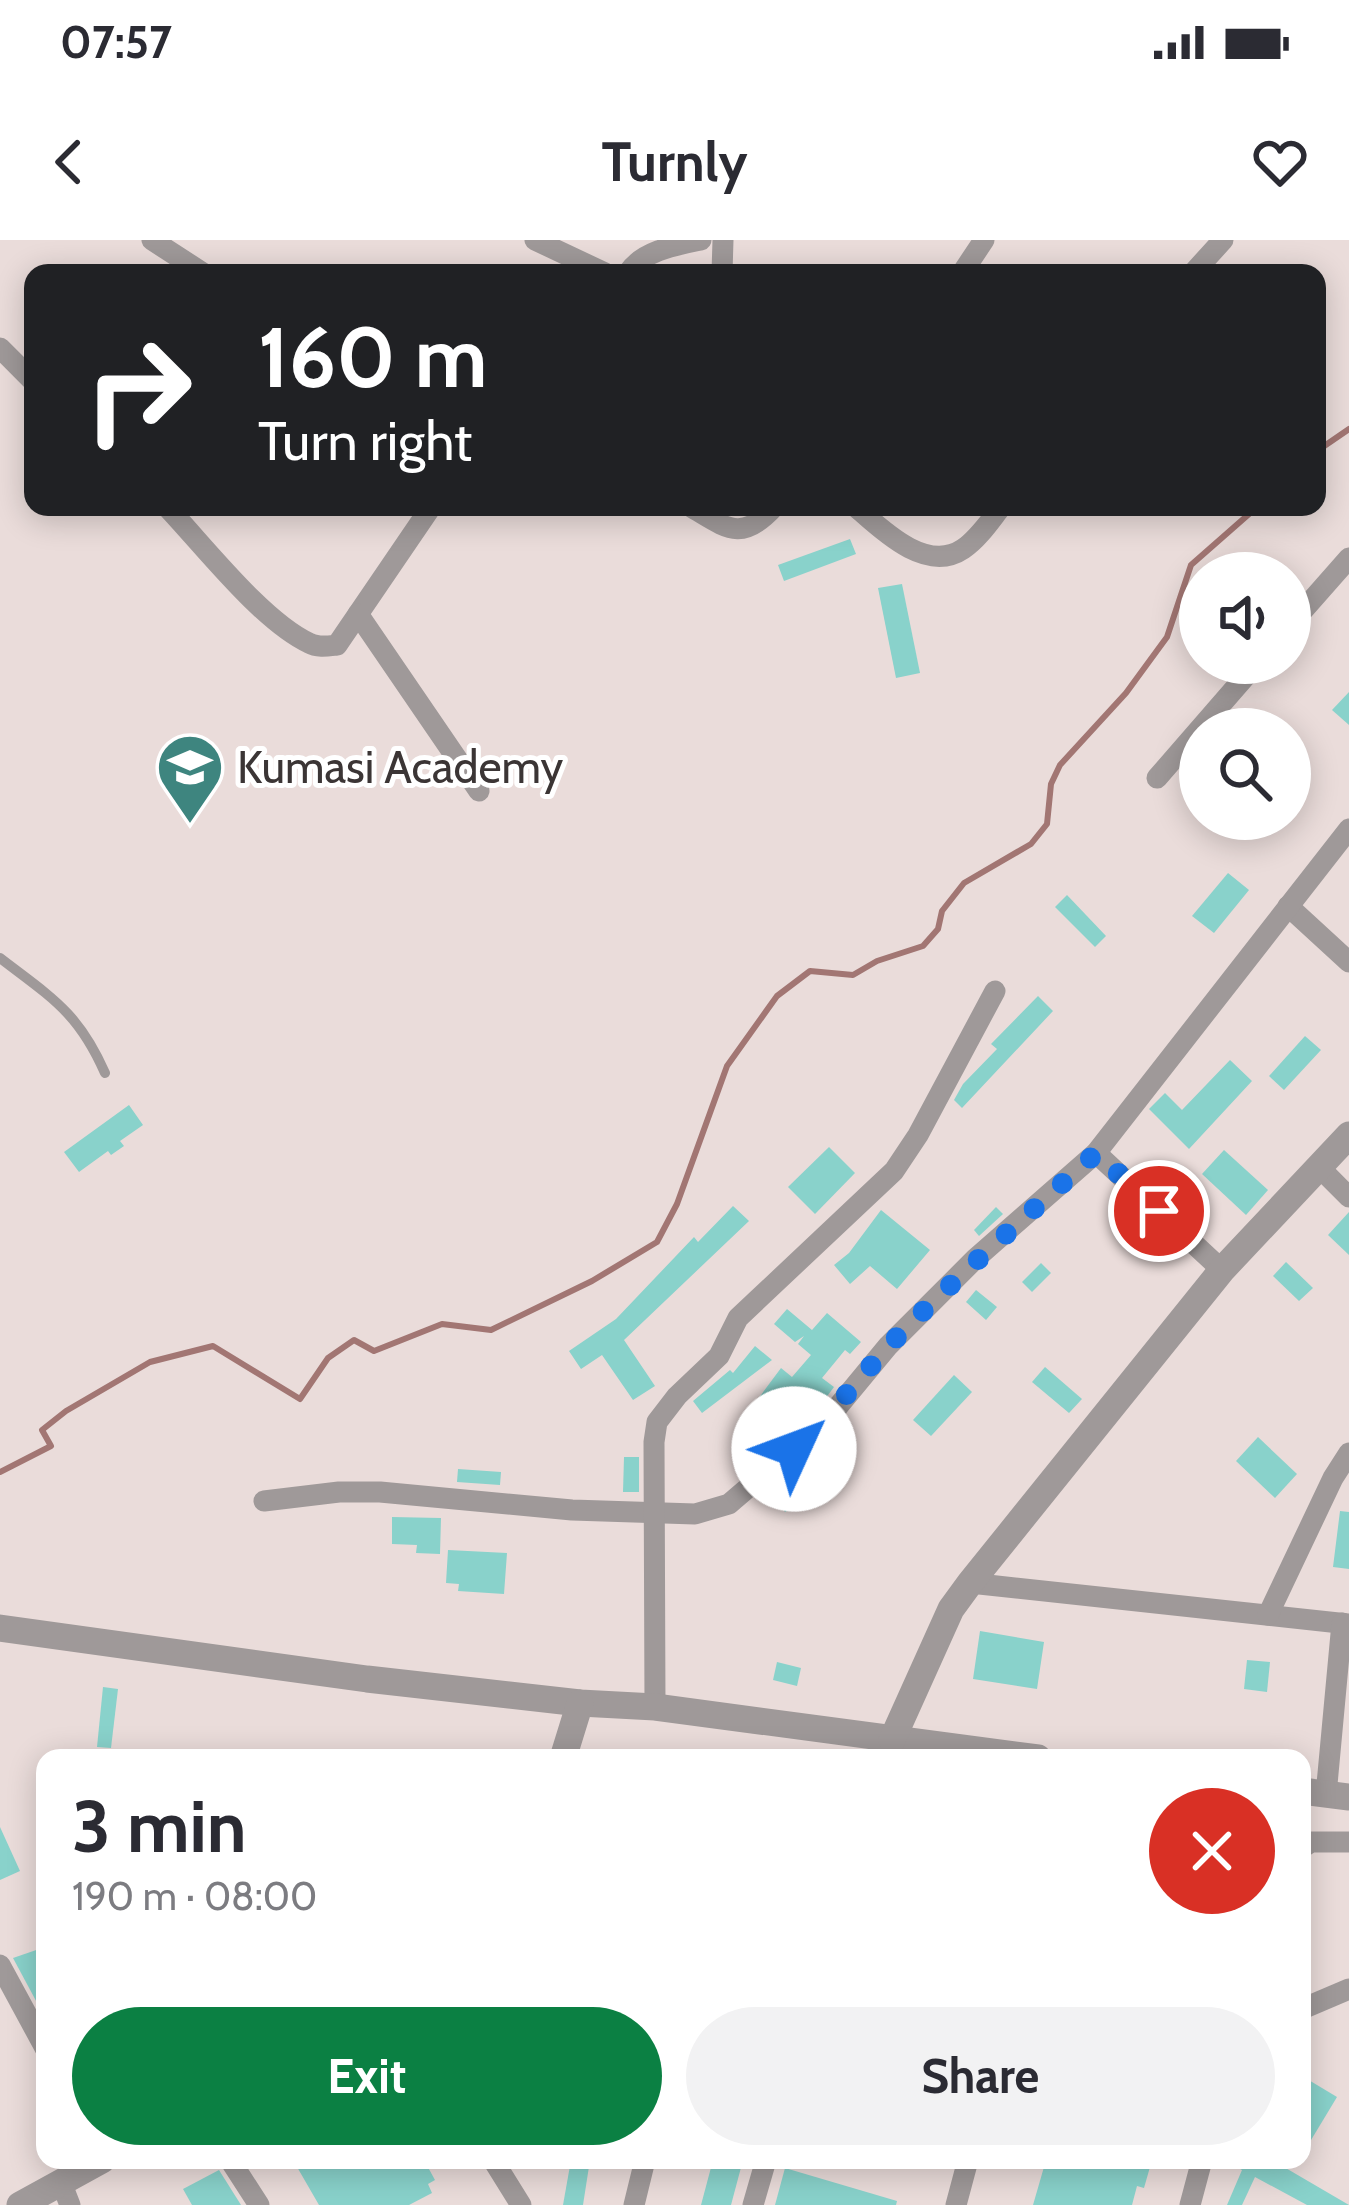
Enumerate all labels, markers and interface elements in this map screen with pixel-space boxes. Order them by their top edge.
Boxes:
text: 07:57 [60,15,172,69]
icon: back [36,129,102,195]
text: Turnly [602,129,747,195]
icon: heart [1247,129,1313,195]
text: 160 m [258,306,487,408]
icon: right [60,312,216,468]
text: Turn right [258,408,472,474]
map controls [1179,552,1311,840]
button: sound [1179,552,1311,684]
button: search [1179,708,1311,840]
school or university icon: Kumasi Academy [155,732,225,826]
place label: Kumasi Academy [237,740,563,794]
pin [1108,1160,1210,1262]
icon: arrive [1126,1178,1192,1244]
position arrow [731,1386,857,1512]
text: 3 min [72,1783,247,1870]
button: close [1149,1788,1275,1914]
text: 190 m · 08:00 [72,1872,317,1920]
button: Exit [72,2007,662,2145]
button: Share [686,2007,1275,2145]

